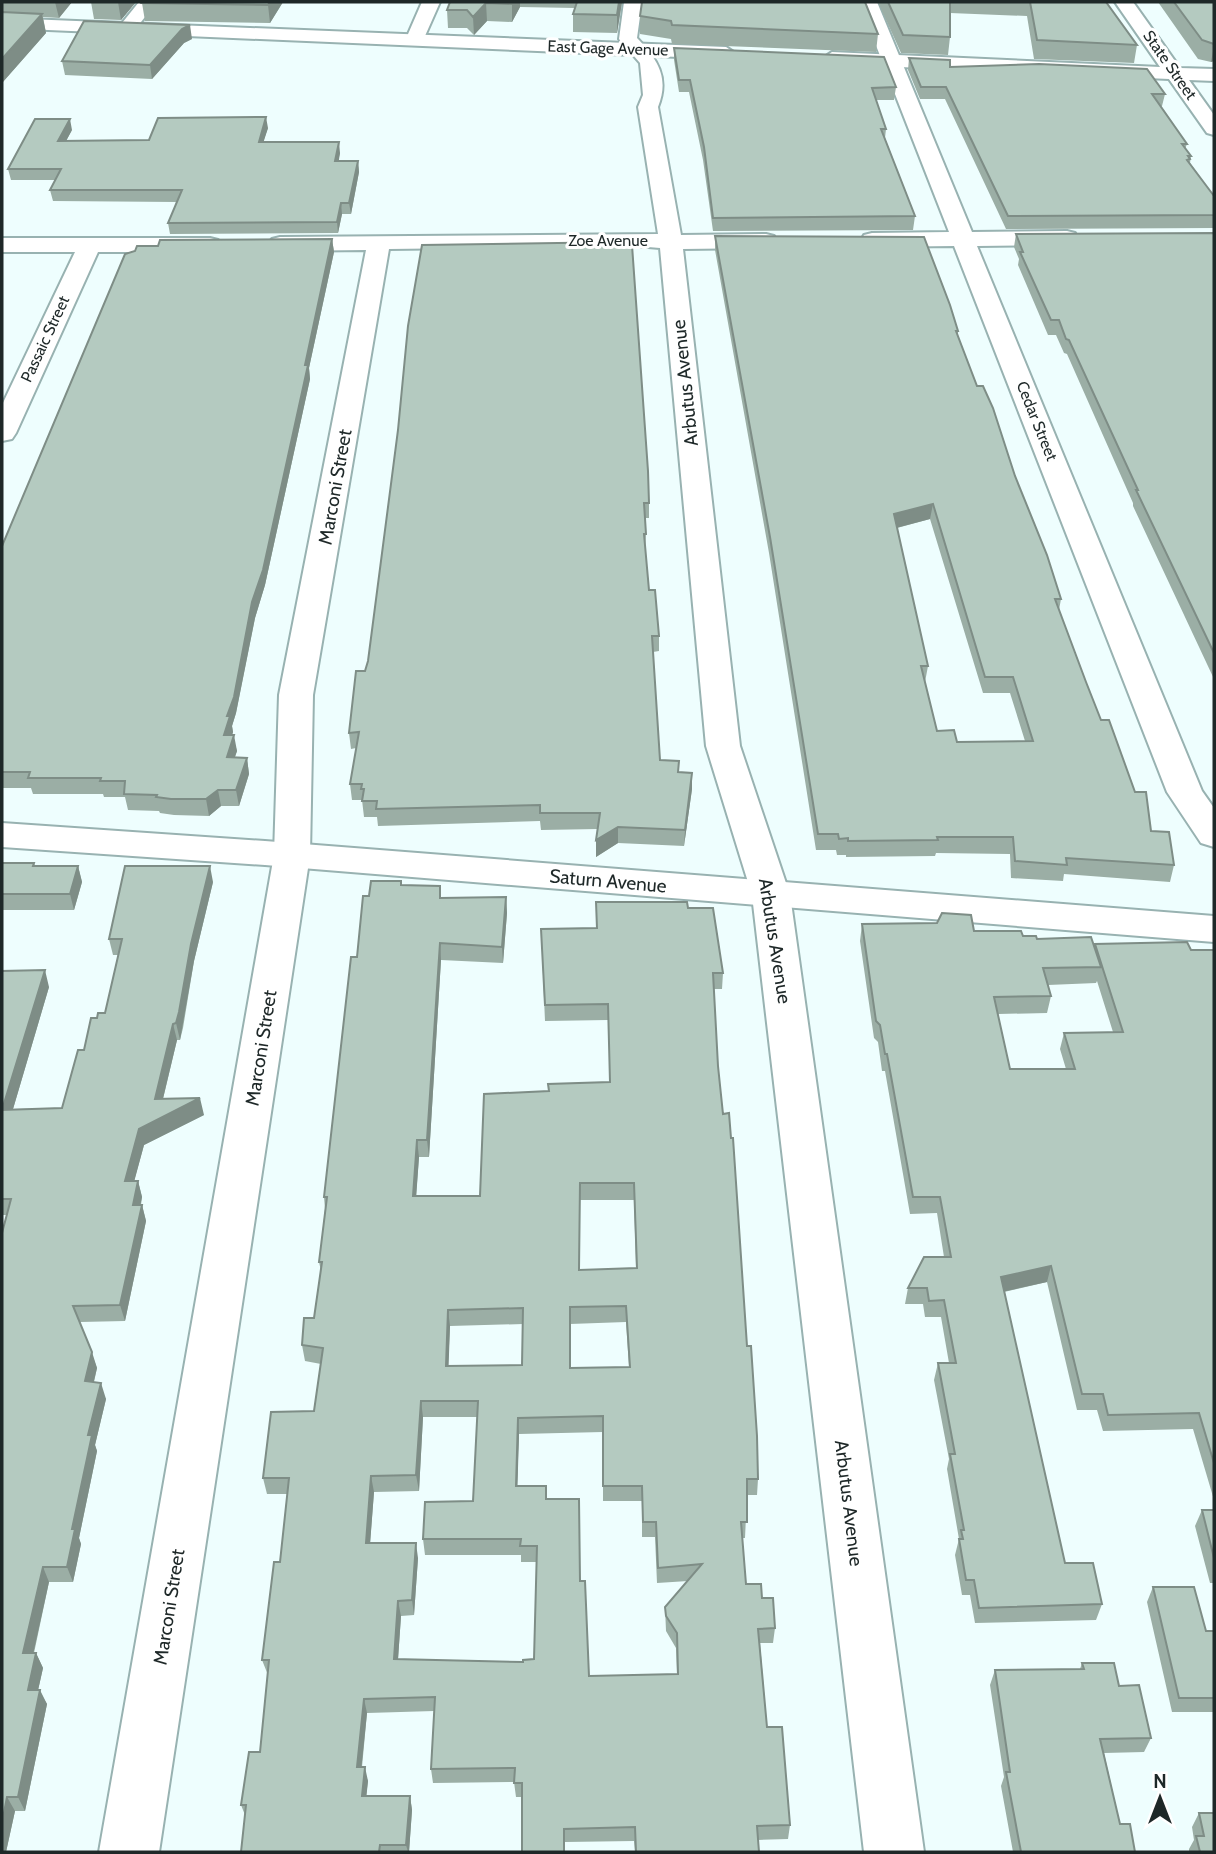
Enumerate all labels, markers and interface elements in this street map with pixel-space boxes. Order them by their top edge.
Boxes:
street label: State Street [1139,27,1201,104]
street label: East Gage Avenue [547,36,669,60]
street label: Zoe Avenue [568,231,648,250]
street label: Passaic Street [17,292,73,385]
street label: Arbutus Avenue [667,318,703,447]
street label: Cedar Street [1012,378,1062,464]
street label: Marconi Street [314,427,357,547]
street label: Saturn Avenue [548,864,668,898]
street label: Arbutus Avenue [754,876,796,1006]
street label: Marconi Street [240,988,282,1108]
street label: Arbutus Avenue [830,1439,868,1568]
street label: Marconi Street [148,1547,190,1667]
north arrow [1125,1763,1195,1833]
text: N [1153,1770,1167,1793]

